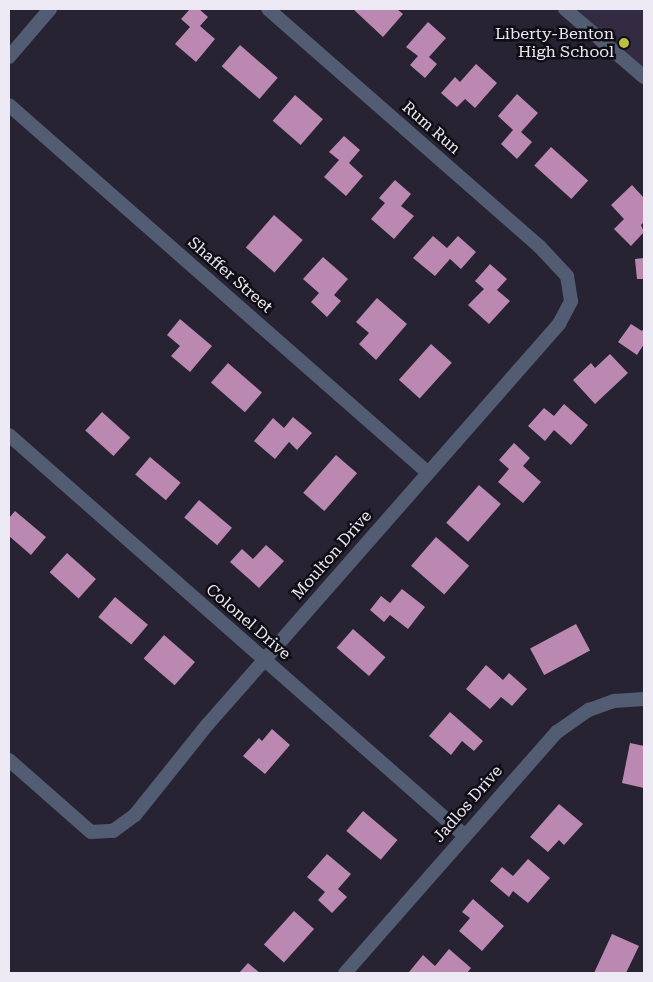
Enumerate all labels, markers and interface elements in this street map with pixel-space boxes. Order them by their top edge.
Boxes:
place label: Liberty-Benton High School [495,24,614,62]
marker: Liberty-Benton High School [618,37,630,49]
street label: Rum Run [398,98,464,158]
street label: Shaffer Street [184,233,276,317]
street label: Moulton Drive [288,507,376,603]
street label: Colonel Drive [202,580,294,664]
street label: Jadlos Drive [429,762,507,846]

